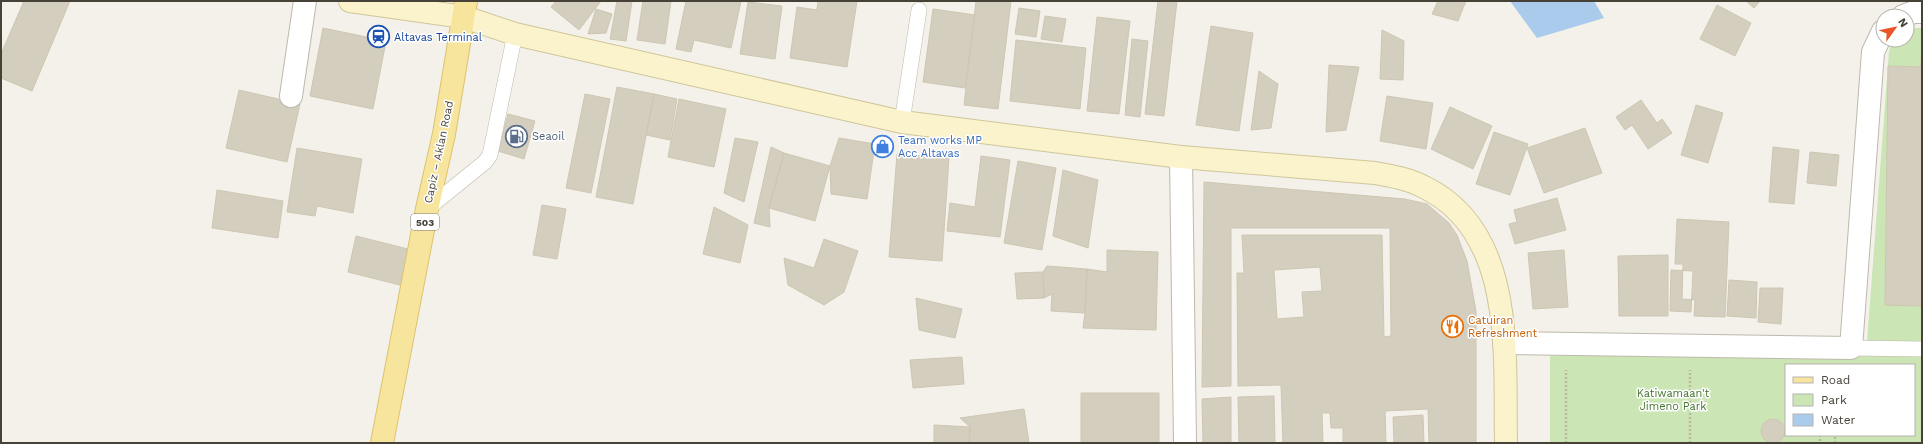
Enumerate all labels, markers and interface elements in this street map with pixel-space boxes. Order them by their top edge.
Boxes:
north arrow [1875,8,1915,48]
text: N [1895,16,1911,30]
station icon: Altavas Terminal [365,24,391,50]
place label: Altavas Terminal [394,31,483,44]
street label: Capiz – Aklan Road [422,100,456,204]
fuel station icon: Seaoil [503,123,529,149]
place label: Seaoil [532,130,565,143]
shop icon: Team works MP Acc Altavas [869,133,895,159]
place label: Team works MP Acc Altavas [898,134,982,160]
road number: 503 [411,214,439,230]
restaurant icon: Catuiran Refreshment [1439,313,1465,339]
place label: Catuiran Refreshment [1468,314,1538,340]
legend [1785,364,1915,436]
text: Road [1821,373,1850,387]
park label: Katiwamaan't Jimeno Park [1637,387,1710,413]
text: Park [1821,393,1847,407]
text: Water [1821,413,1856,427]

